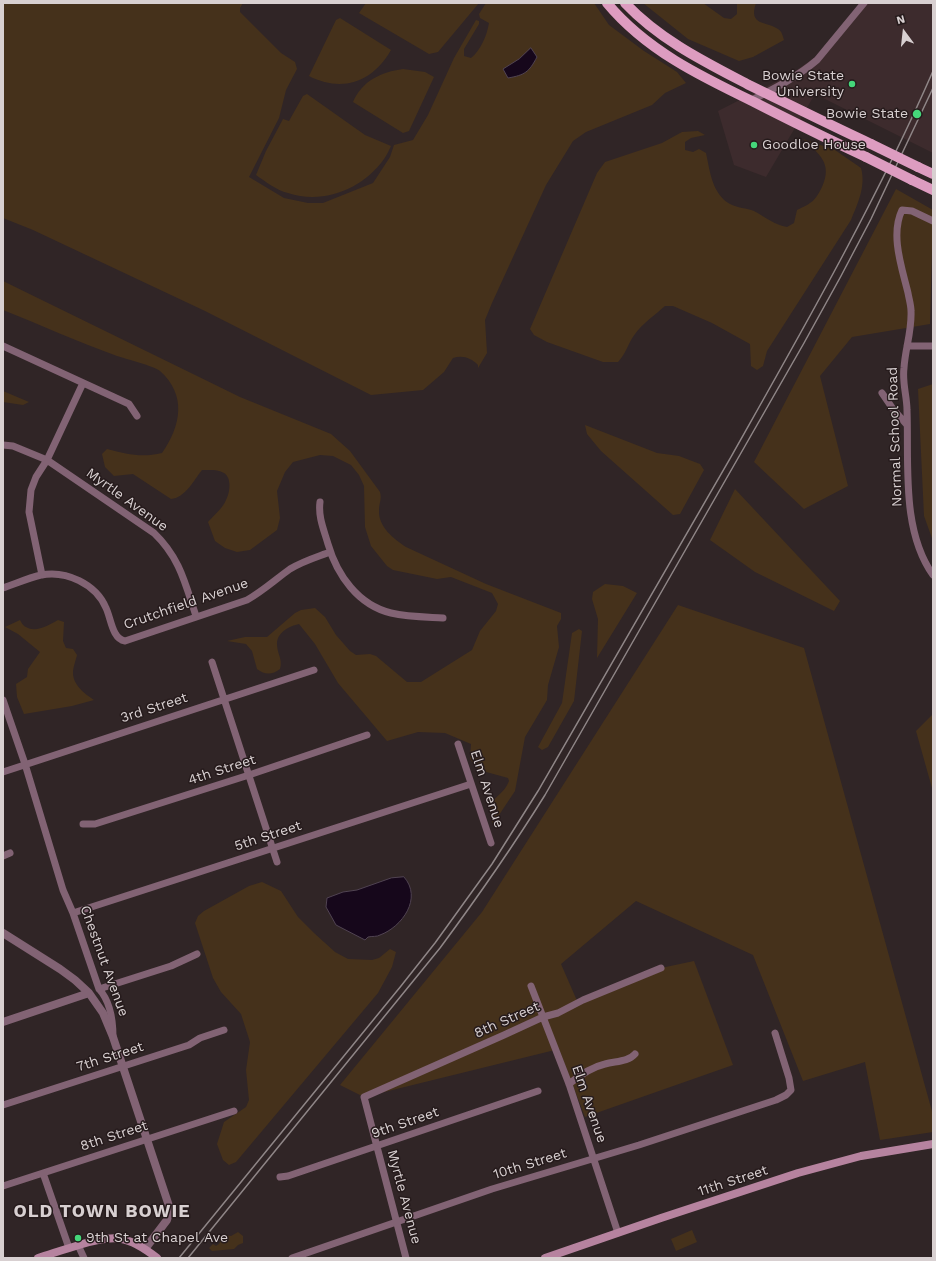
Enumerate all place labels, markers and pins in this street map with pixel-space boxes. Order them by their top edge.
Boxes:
place label: Bowie State University [762,68,844,100]
marker: Bowie State University [847,79,857,89]
place label: Bowie State [826,106,908,122]
marker: Bowie State [911,108,923,120]
place label: Goodloe House [762,137,866,153]
marker: Goodloe House [749,140,759,150]
place label: 9th St at Chapel Ave [86,1230,228,1246]
marker: 9th St at Chapel Ave [73,1233,83,1243]

